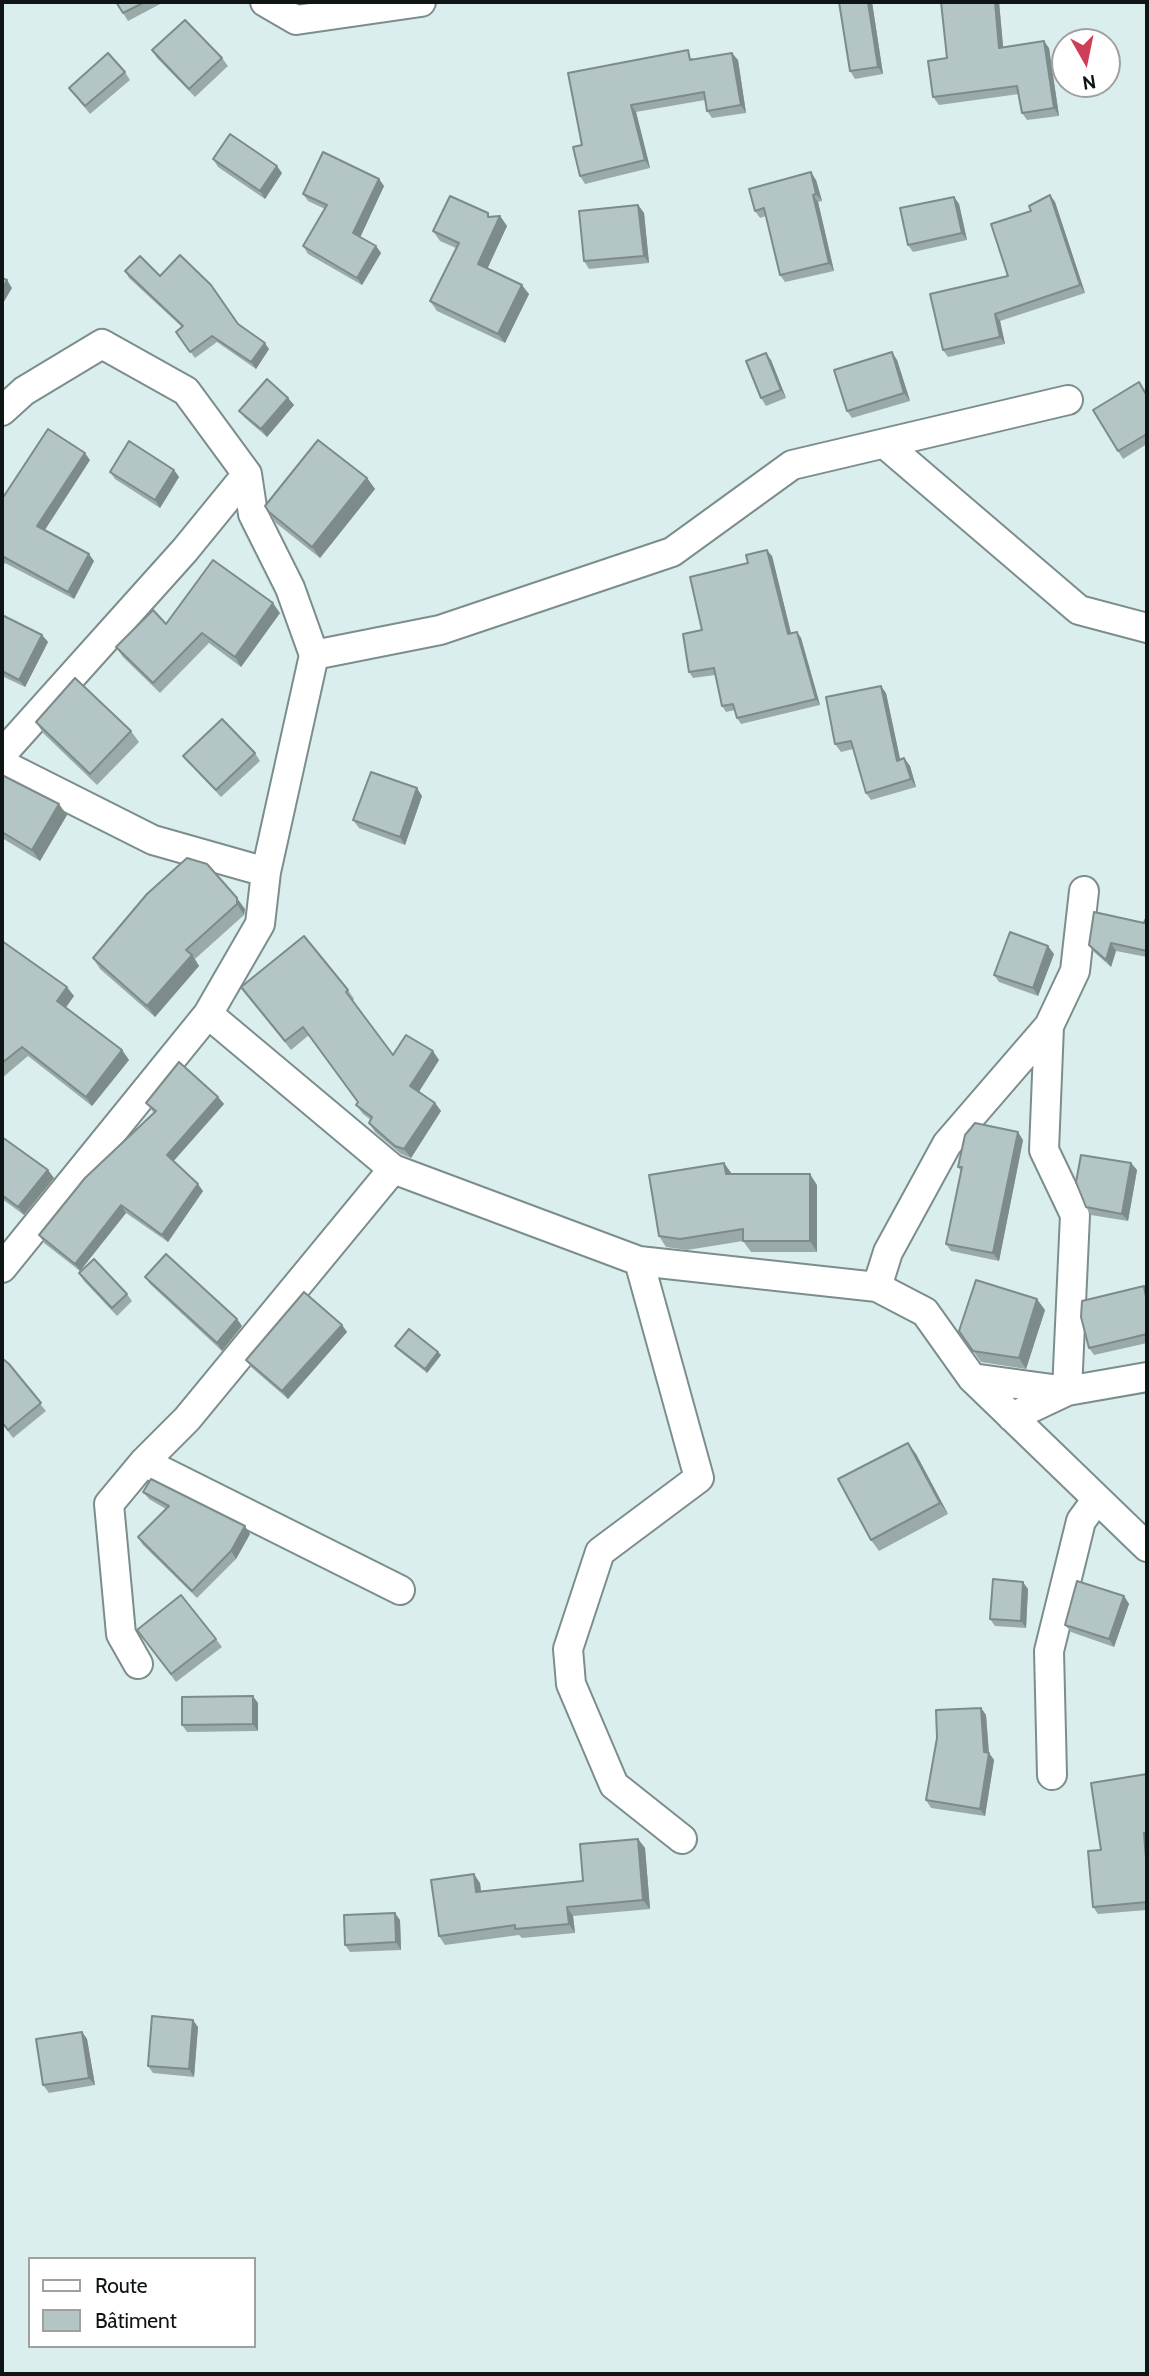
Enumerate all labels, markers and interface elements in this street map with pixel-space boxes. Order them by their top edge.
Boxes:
north arrow [1051,28,1121,98]
text: N [1081,70,1097,95]
legend [28,2257,256,2348]
text: Route [95,2273,148,2298]
text: Bâtiment [95,2308,177,2333]

